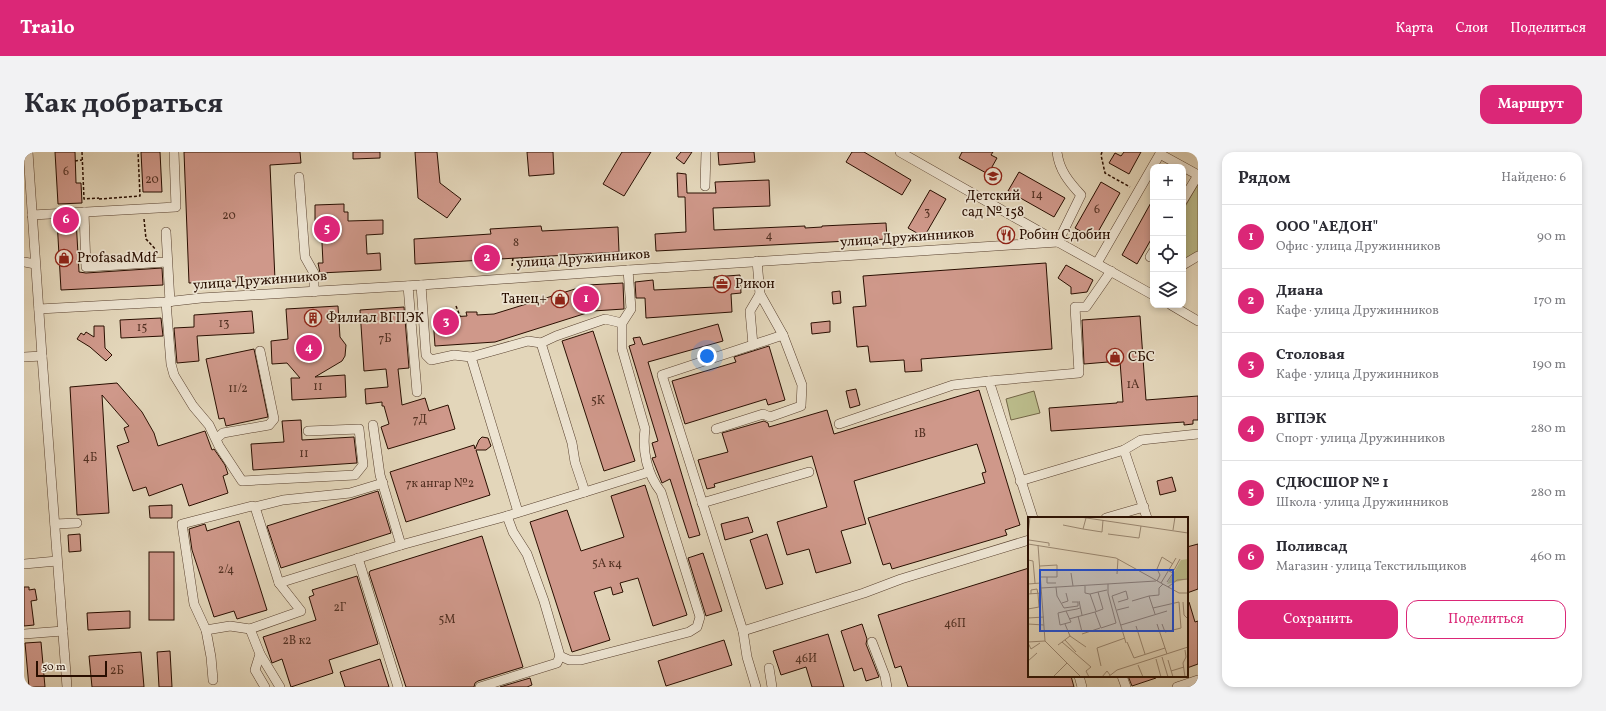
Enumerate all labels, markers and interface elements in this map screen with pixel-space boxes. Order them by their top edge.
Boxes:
text: Trailo [20,15,75,41]
text: Карта [1395,19,1433,38]
text: Слои [1455,19,1488,38]
text: Поделиться [1510,19,1586,38]
text: Как добраться [24,85,223,124]
button: Маршрут [1480,85,1582,124]
house number: 6 [63,164,69,180]
map controls [1150,164,1186,308]
button: + [1150,164,1186,200]
school or university icon: Детский сад № 158 [983,166,1003,186]
text: Рядом [1238,167,1291,190]
text: Найдено: 6 [1501,169,1566,187]
house number: 20 [145,172,159,188]
place label: Детский сад № 158 [962,187,1024,222]
house number: 14 [1031,187,1043,203]
button: − [1150,200,1186,236]
house number: 6 [1094,202,1100,218]
pin: 6 [53,205,79,235]
house number: 3 [924,205,930,221]
house number: 20 [222,208,236,224]
pin: 5 [314,214,340,244]
text: ООО "АЕДОН" [1276,217,1378,238]
street label: улица Дружинников [839,224,975,252]
restaurant icon: Робин Сдобин [996,225,1016,245]
place label: Робин Сдобин [1019,226,1111,245]
house number: 4 [765,228,773,244]
text: 1 [1248,228,1254,246]
text: 90 m [1537,228,1566,246]
house number: 8 [513,235,519,251]
button: locate [1150,236,1186,272]
text: Офис · улица Дружинников [1276,238,1441,256]
pin: 2 [474,243,500,273]
street label: улица Дружинников [515,245,651,273]
shop icon: ProfasadMdf [54,248,74,268]
place label: ProfasadMdf [77,249,158,268]
street label: улица Дружинников [192,267,328,295]
button: layers [1150,272,1186,308]
office icon: Рикон [712,274,732,294]
place label: Рикон [735,275,775,294]
text: Диана [1276,281,1323,302]
pin: 1 [573,284,599,314]
shop icon: Танец+ [550,289,570,309]
place label: Танец+ [501,290,547,309]
text: 2 [1248,292,1254,310]
text: 170 m [1533,292,1566,310]
text: Кафе · улица Дружинников [1276,302,1439,320]
pin: 3 [433,307,459,337]
building icon: Филиал ВГПЭК [303,308,323,328]
place label: Филиал ВГПЭК [326,309,425,328]
house number: 13 [219,316,229,332]
house number: 15 [137,320,147,336]
house number: 7Б [378,331,392,347]
pin: 4 [296,333,322,363]
text: Столовая [1276,345,1345,366]
your location [697,346,717,366]
shop icon: СБС [1105,347,1125,367]
place label: СБС [1128,348,1155,367]
text: 3 [1248,356,1254,374]
text: 190 m [1532,356,1566,374]
text: Кафе · улица Дружинников [1276,366,1439,384]
house number: 1А [1126,377,1140,393]
house number: 11 [313,379,323,395]
house number: 11/2 [228,381,248,397]
house number: 5К [591,393,605,409]
text: ВГПЭК [1276,409,1327,430]
house number: 7Д [413,412,428,428]
text: 4 [1247,420,1255,438]
text: 280 m [1530,420,1566,438]
house number: 1В [914,426,926,442]
text: Спорт · улица Дружинников [1276,430,1445,448]
house number: 11 [299,446,309,462]
house number: 4Б [83,450,97,466]
text: СДЮСШОР № 1 [1276,473,1389,494]
house number: 7к ангар №2 [406,476,474,492]
text: 5 [1248,484,1254,502]
text: 280 m [1530,484,1566,502]
text: Школа · улица Дружинников [1276,494,1449,512]
inset map [1028,517,1188,677]
text: Поливсад [1276,537,1348,558]
text: 6 [1247,548,1255,566]
text: 460 m [1530,548,1566,566]
house number: 5А к4 [592,556,622,572]
text: Магазин · улица Текстильщиков [1276,558,1467,576]
house number: 2/4 [218,562,234,578]
house number: 2Г [333,600,347,616]
button: Сохранить [1238,600,1398,639]
button: Поделиться [1406,600,1566,639]
house number: 5М [439,612,455,628]
house number: 46П [944,616,966,632]
house number: 2В к2 [282,633,312,649]
house number: 46И [795,651,817,667]
scale bar [36,659,107,678]
text: 50 m [42,660,66,675]
house number: 2Б [110,663,124,679]

